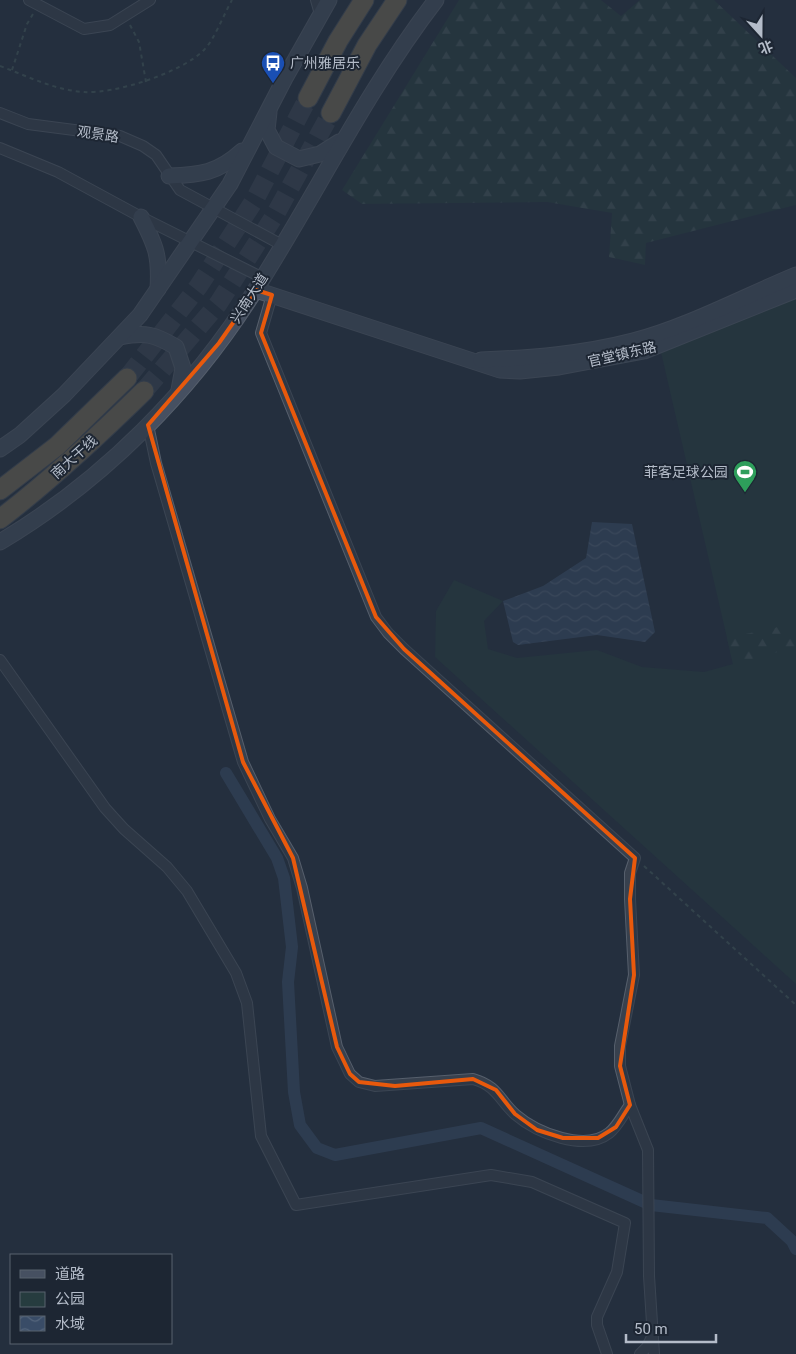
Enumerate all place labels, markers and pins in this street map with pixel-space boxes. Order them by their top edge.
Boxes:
bus stop icon: 广州雅居乐 [260,50,286,84]
place label: 广州雅居乐 [290,55,360,71]
sports icon: 菲客足球公园 [732,459,758,493]
place label: 菲客足球公园 [644,464,728,480]

